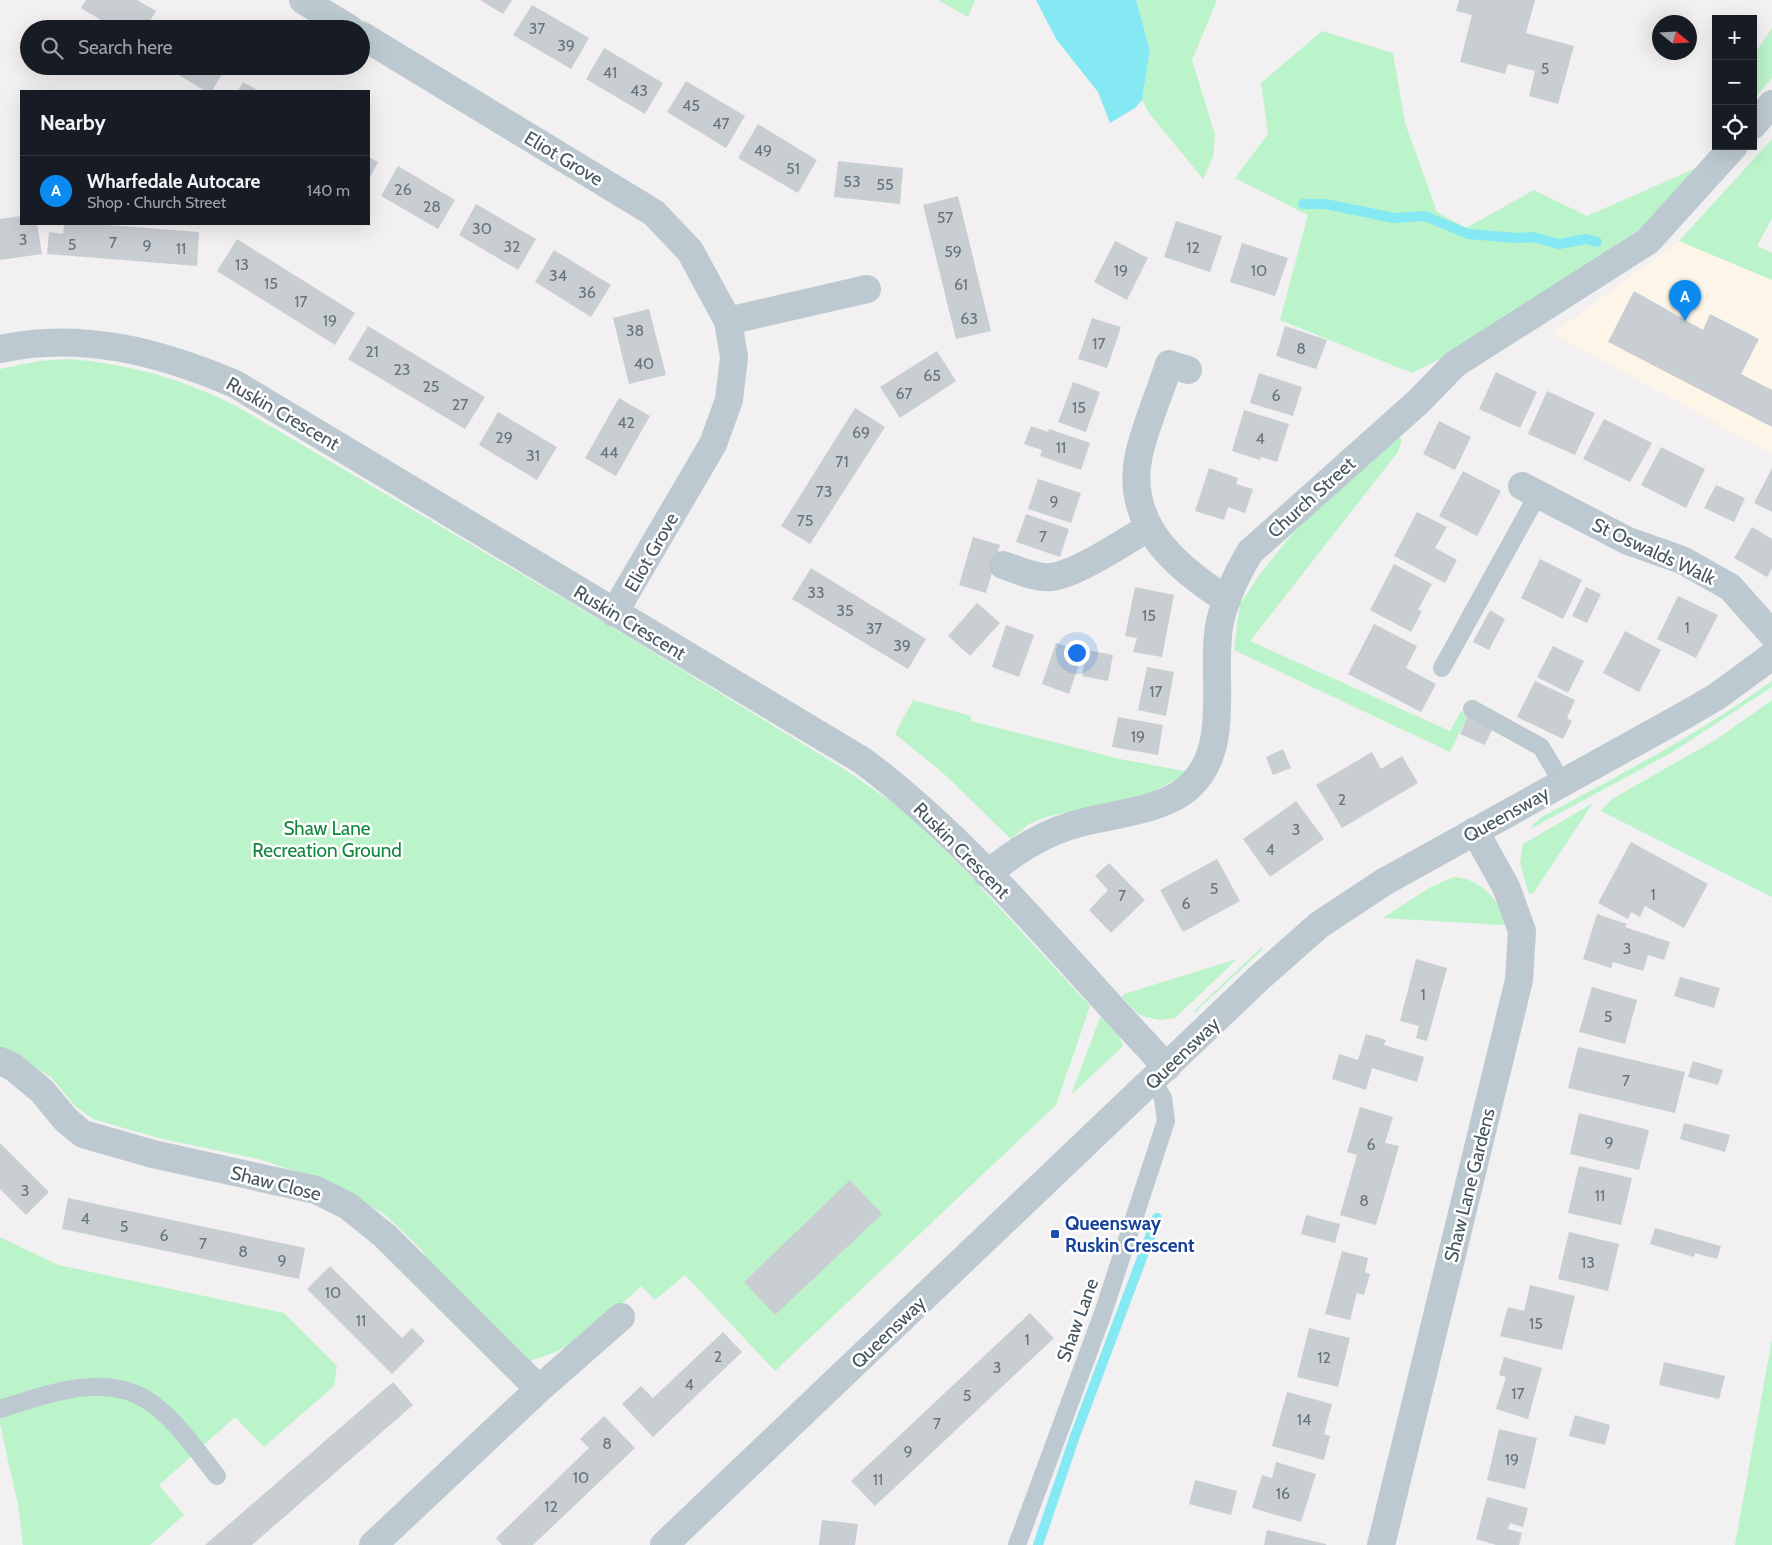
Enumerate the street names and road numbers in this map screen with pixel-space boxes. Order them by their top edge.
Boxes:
street label: Eliot Grove [520,126,607,191]
street label: Ruskin Crescent [222,372,344,455]
street label: Church Street [1263,452,1360,543]
street label: Eliot Grove [620,508,683,596]
street label: St Oswalds Walk [1589,513,1719,590]
street label: Ruskin Crescent [570,580,690,665]
street label: Queensway [1459,781,1553,847]
street label: Ruskin Crescent [909,797,1015,904]
street label: Queensway [1140,1012,1225,1094]
street label: Shaw Lane Gardens [1439,1106,1500,1264]
street label: Shaw Close [228,1161,324,1206]
street label: Shaw Lane [1052,1275,1103,1365]
street label: Queensway [846,1291,931,1373]

